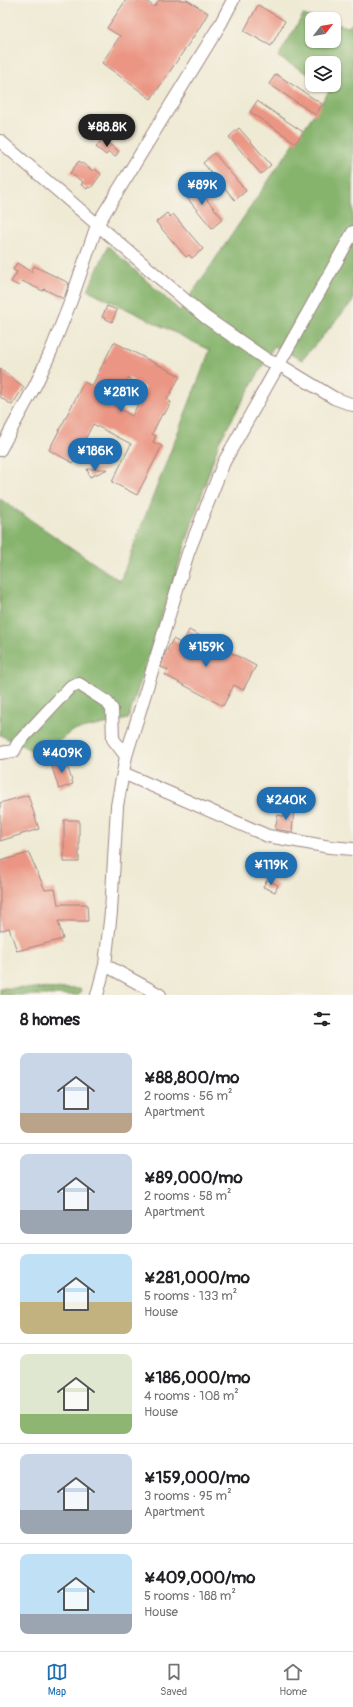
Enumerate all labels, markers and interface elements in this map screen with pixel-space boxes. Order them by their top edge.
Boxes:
north arrow [305,12,341,48]
map controls [305,12,341,92]
button: layers [305,56,341,92]
pin: ¥88.8K [74,114,140,148]
text: ¥88.8K [87,119,127,135]
pin: ¥89K [178,172,226,206]
text: ¥89K [187,177,217,193]
pin: ¥281K [93,379,149,413]
text: ¥281K [103,384,139,400]
pin: ¥186K [67,438,123,472]
text: ¥186K [77,443,113,459]
pin: ¥159K [178,634,234,668]
text: ¥159K [188,639,224,655]
pin: ¥409K [34,740,90,774]
text: ¥409K [42,745,82,761]
pin: ¥240K [258,787,314,821]
text: ¥240K [266,792,306,808]
pin: ¥119K [243,852,299,886]
text: ¥119K [254,857,288,873]
icon: filters [311,1008,333,1030]
text: 8 homes [20,1009,80,1030]
text: ¥88,800/mo [144,1067,239,1088]
icon: home [52,1069,100,1117]
text: 2 rooms · 56 m² [144,1088,232,1104]
text: Apartment [144,1104,205,1120]
text: ¥89,000/mo [144,1167,243,1188]
icon: home [52,1170,100,1218]
text: 2 rooms · 58 m² [144,1188,231,1204]
text: Apartment [144,1204,205,1220]
text: ¥281,000/mo [144,1267,250,1288]
icon: home [52,1270,100,1318]
text: 5 rooms · 133 m² [144,1288,237,1304]
text: House [144,1304,178,1320]
text: ¥186,000/mo [144,1367,250,1388]
icon: home [52,1370,100,1418]
text: 4 rooms · 108 m² [144,1388,239,1404]
text: House [144,1404,178,1420]
text: ¥159,000/mo [144,1467,250,1488]
icon: home [52,1470,100,1518]
text: 3 rooms · 95 m² [144,1488,232,1504]
text: Apartment [144,1504,205,1520]
text: ¥409,000/mo [144,1567,256,1588]
icon: home [52,1570,100,1618]
text: 5 rooms · 188 m² [144,1588,236,1604]
text: House [144,1604,178,1620]
tab: Map [46,1661,68,1698]
tab: Saved [160,1661,187,1698]
tab: Home [279,1661,307,1698]

